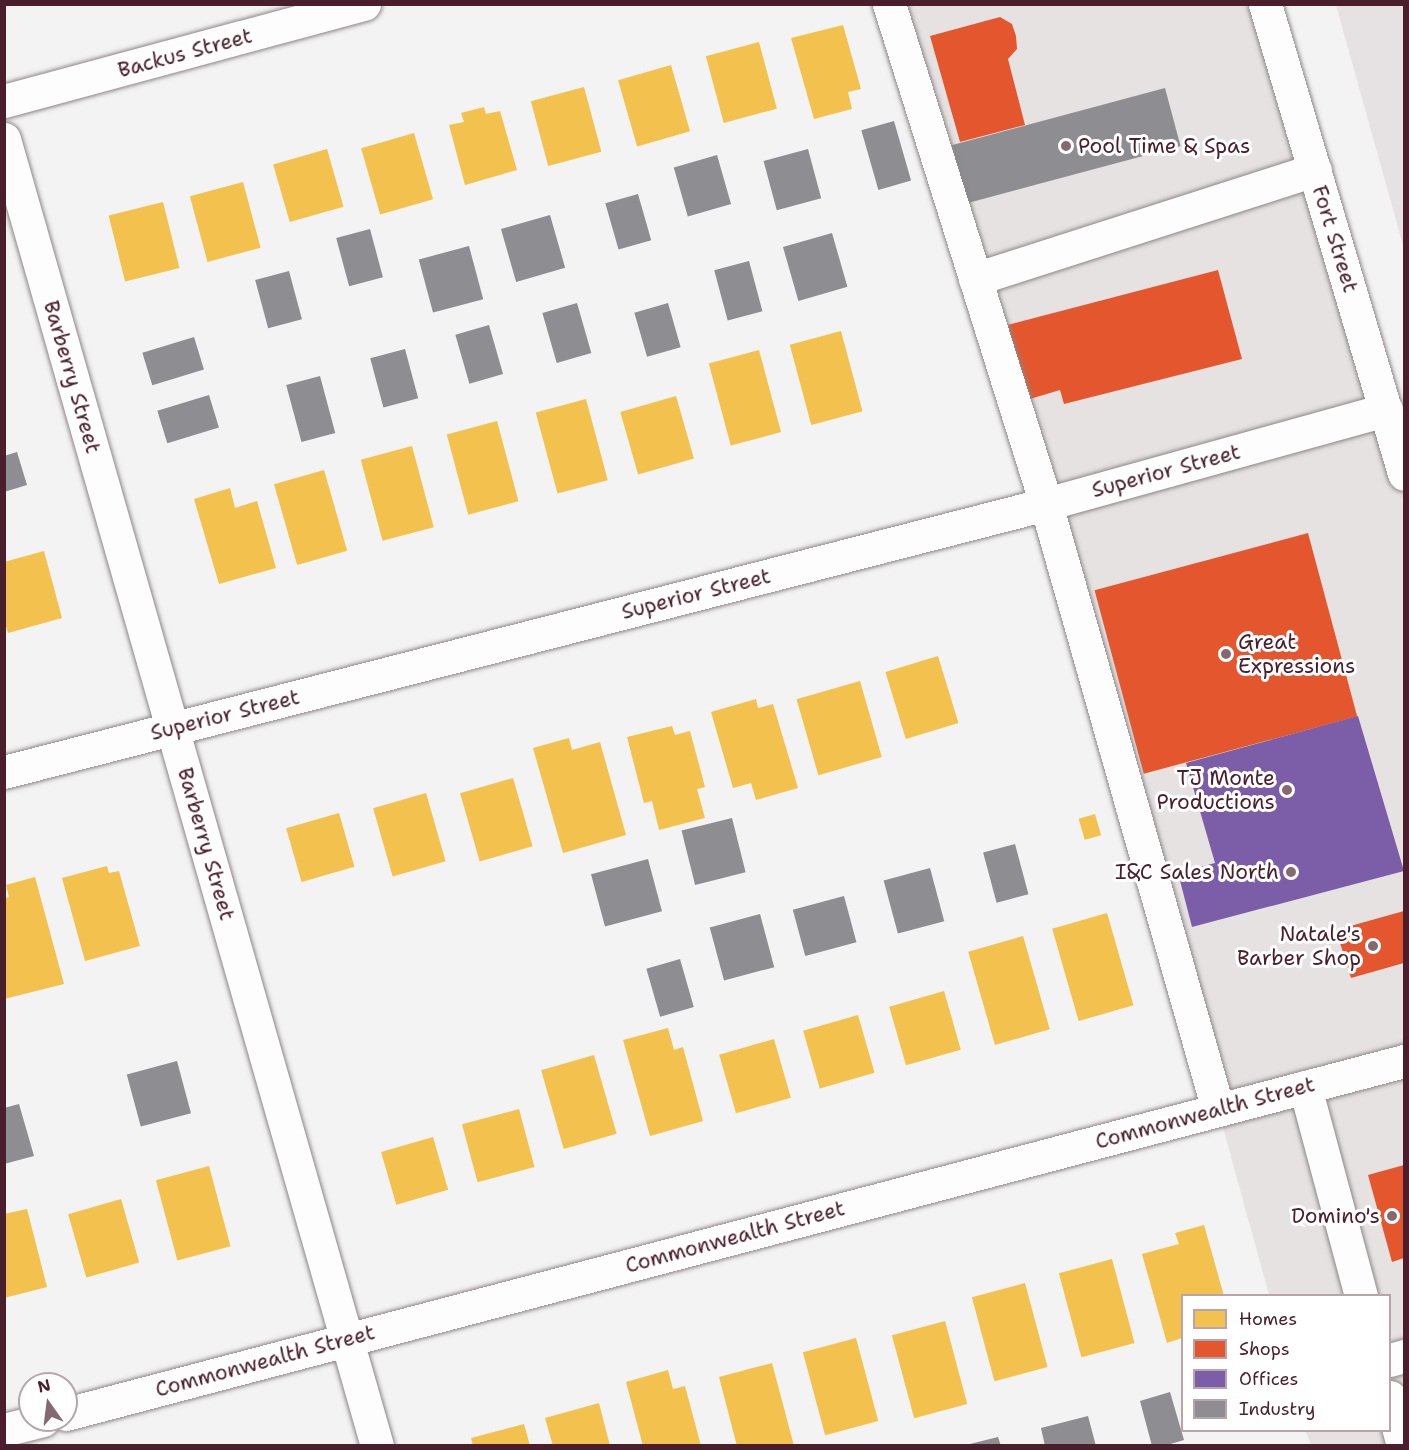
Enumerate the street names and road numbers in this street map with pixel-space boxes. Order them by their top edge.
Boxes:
street label: Backus Street [115,23,255,83]
street label: Fort Street [1307,182,1363,296]
street label: Barberry Street [38,298,106,456]
street label: Superior Street [1089,439,1243,503]
street label: Superior Street [619,563,773,625]
street label: Superior Street [148,684,302,746]
street label: Barberry Street [172,765,240,923]
street label: Commonwealth Street [1093,1072,1317,1154]
street label: Commonwealth Street [623,1196,847,1278]
street label: Commonwealth Street [153,1320,377,1402]

